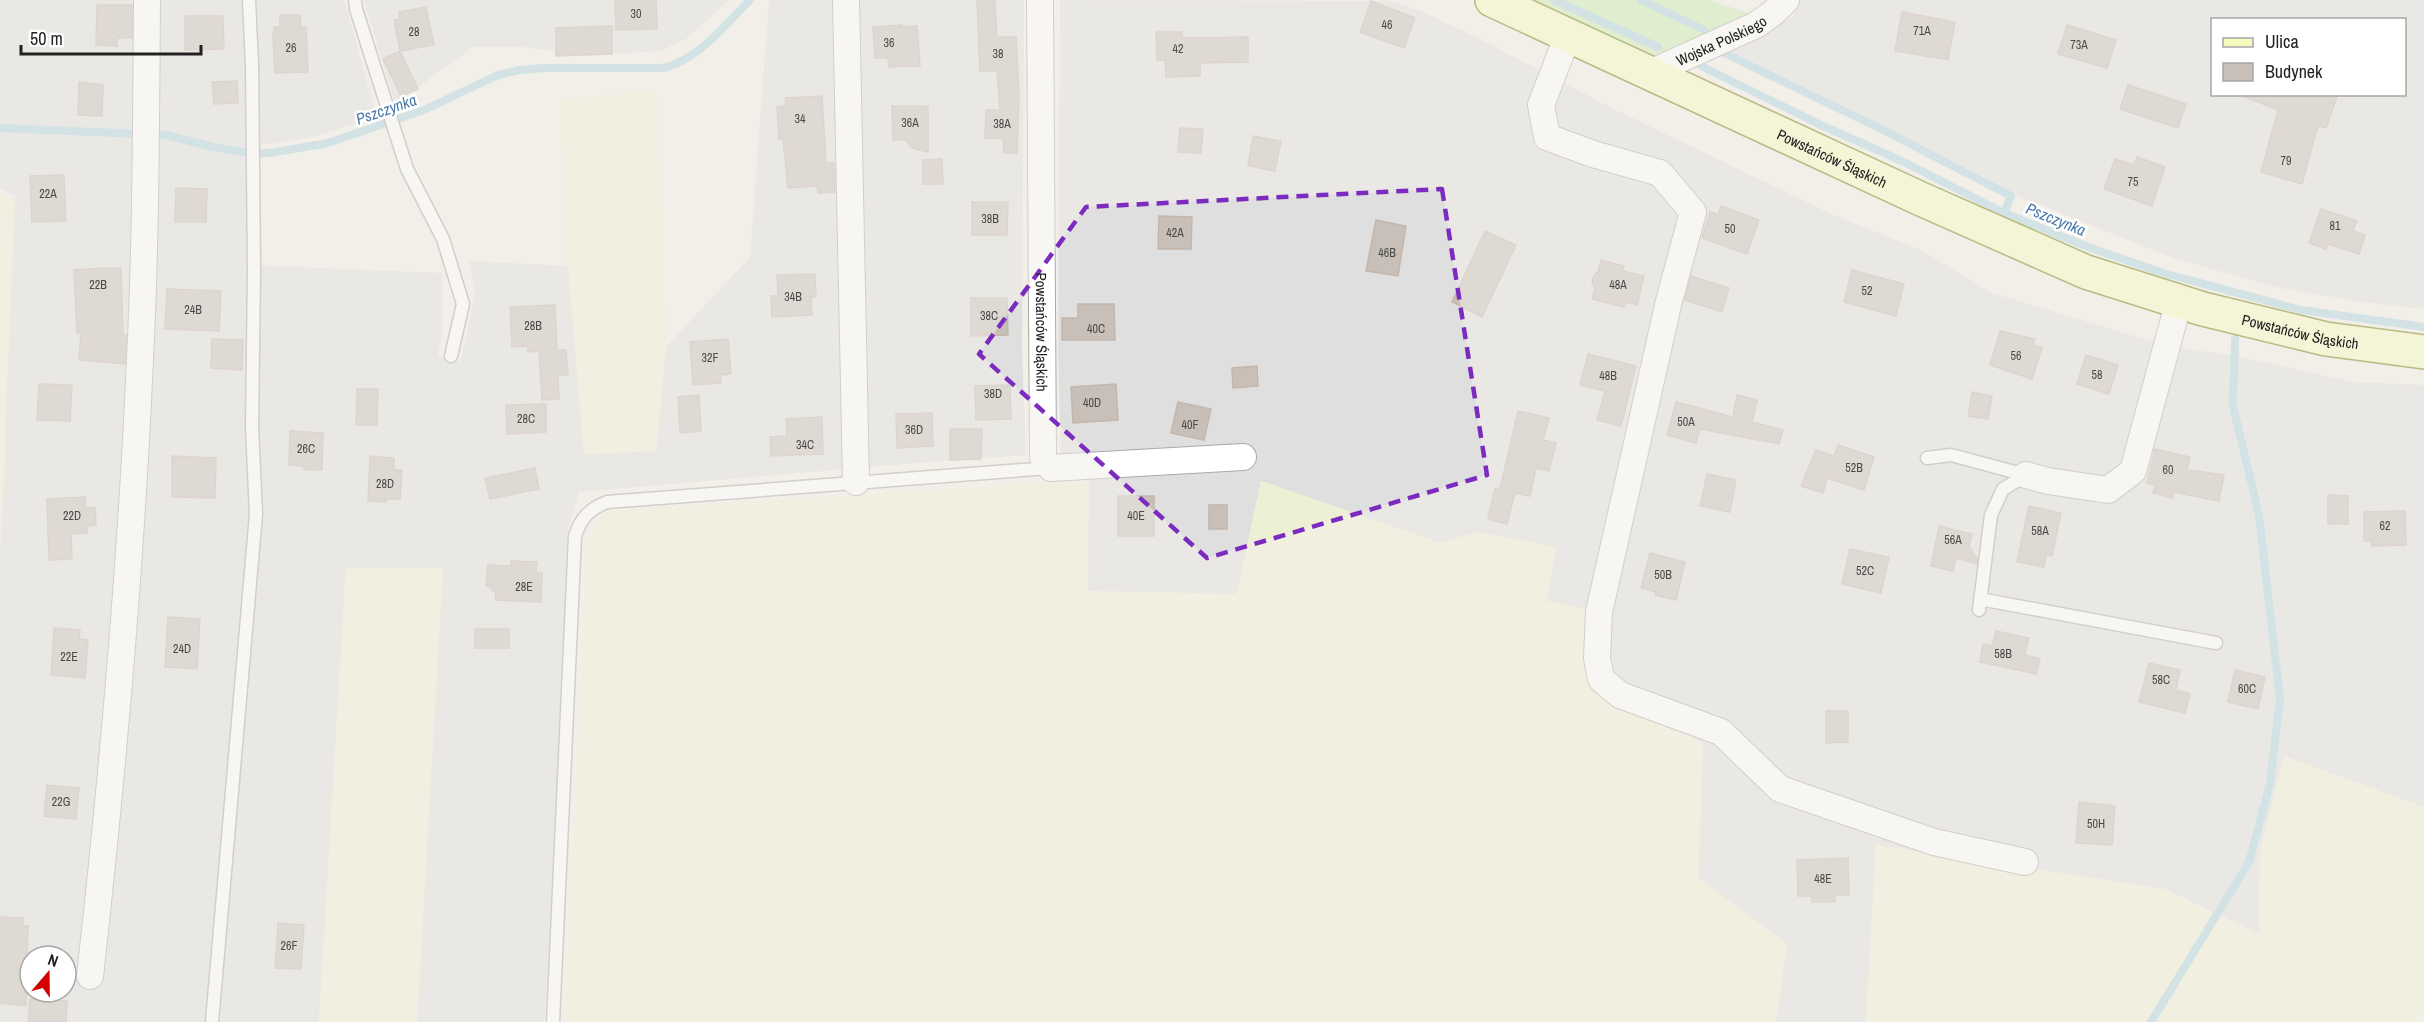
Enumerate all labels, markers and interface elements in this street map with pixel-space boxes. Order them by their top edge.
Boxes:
house number: 30 [631,6,641,22]
street label: Wojska Polskiego [1672,10,1771,70]
house number: 46 [1382,17,1392,33]
scale bar [21,18,201,56]
legend [2211,18,2406,96]
house number: 71A [1913,23,1931,39]
house number: 28 [409,24,419,40]
text: 50 m [30,26,63,51]
text: Ulica [2265,29,2299,54]
house number: 36 [884,35,894,51]
house number: 73A [2070,37,2088,53]
house number: 26 [286,40,296,56]
house number: 42 [1173,41,1183,57]
house number: 38 [993,46,1003,62]
text: Budynek [2265,59,2323,84]
water label: Pszczynka [353,88,419,130]
house number: 34 [795,111,806,127]
house number: 36A [901,115,919,131]
house number: 38A [993,116,1011,132]
street label: Powstańców Śląskich [1774,123,1891,192]
house number: 79 [2281,153,2291,169]
house number: 75 [2128,174,2139,190]
house number: 22A [39,186,57,202]
water label: Pszczynka [2023,197,2089,241]
house number: 38B [981,211,999,227]
house number: 81 [2330,218,2341,234]
house number: 50 [1725,221,1735,237]
house number: 42A [1166,225,1184,241]
house number: 46B [1378,245,1396,261]
street label: Powstańców Śląskich [1031,272,1053,392]
house number: 22B [89,277,107,293]
house number: 48A [1609,277,1627,293]
house number: 52 [1862,283,1872,299]
house number: 34B [784,289,802,305]
house number: 24B [184,302,202,318]
house number: 38C [980,308,998,324]
street label: Powstańców Śląskich [2240,308,2360,354]
house number: 28B [524,318,542,334]
house number: 40C [1087,321,1105,337]
house number: 56 [2011,348,2021,364]
house number: 32F [702,350,718,366]
house number: 58 [2092,367,2102,383]
house number: 48B [1599,368,1617,384]
house number: 38D [984,386,1002,402]
house number: 40D [1083,395,1101,411]
house number: 28C [517,411,535,427]
house number: 50A [1677,414,1695,430]
house number: 40F [1182,417,1198,433]
house number: 36D [905,422,923,438]
house number: 34C [796,437,814,453]
house number: 26C [297,441,315,457]
house number: 52B [1845,460,1863,476]
house number: 60 [2163,462,2173,478]
house number: 28D [376,476,394,492]
house number: 22D [63,508,81,524]
house number: 40E [1127,508,1145,524]
house number: 62 [2380,518,2390,534]
house number: 58A [2031,523,2049,539]
house number: 56A [1944,532,1962,548]
house number: 52C [1856,563,1874,579]
house number: 50B [1654,567,1672,583]
house number: 28E [515,579,533,595]
house number: 24D [173,641,191,657]
house number: 58B [1994,646,2012,662]
house number: 22E [60,649,78,665]
house number: 58C [2152,672,2170,688]
house number: 60C [2238,681,2256,697]
house number: 22G [52,794,70,810]
house number: 50H [2087,816,2105,832]
house number: 48E [1814,871,1832,887]
house number: 26F [281,938,297,954]
north arrow [18,944,78,1004]
text: N [45,948,61,972]

